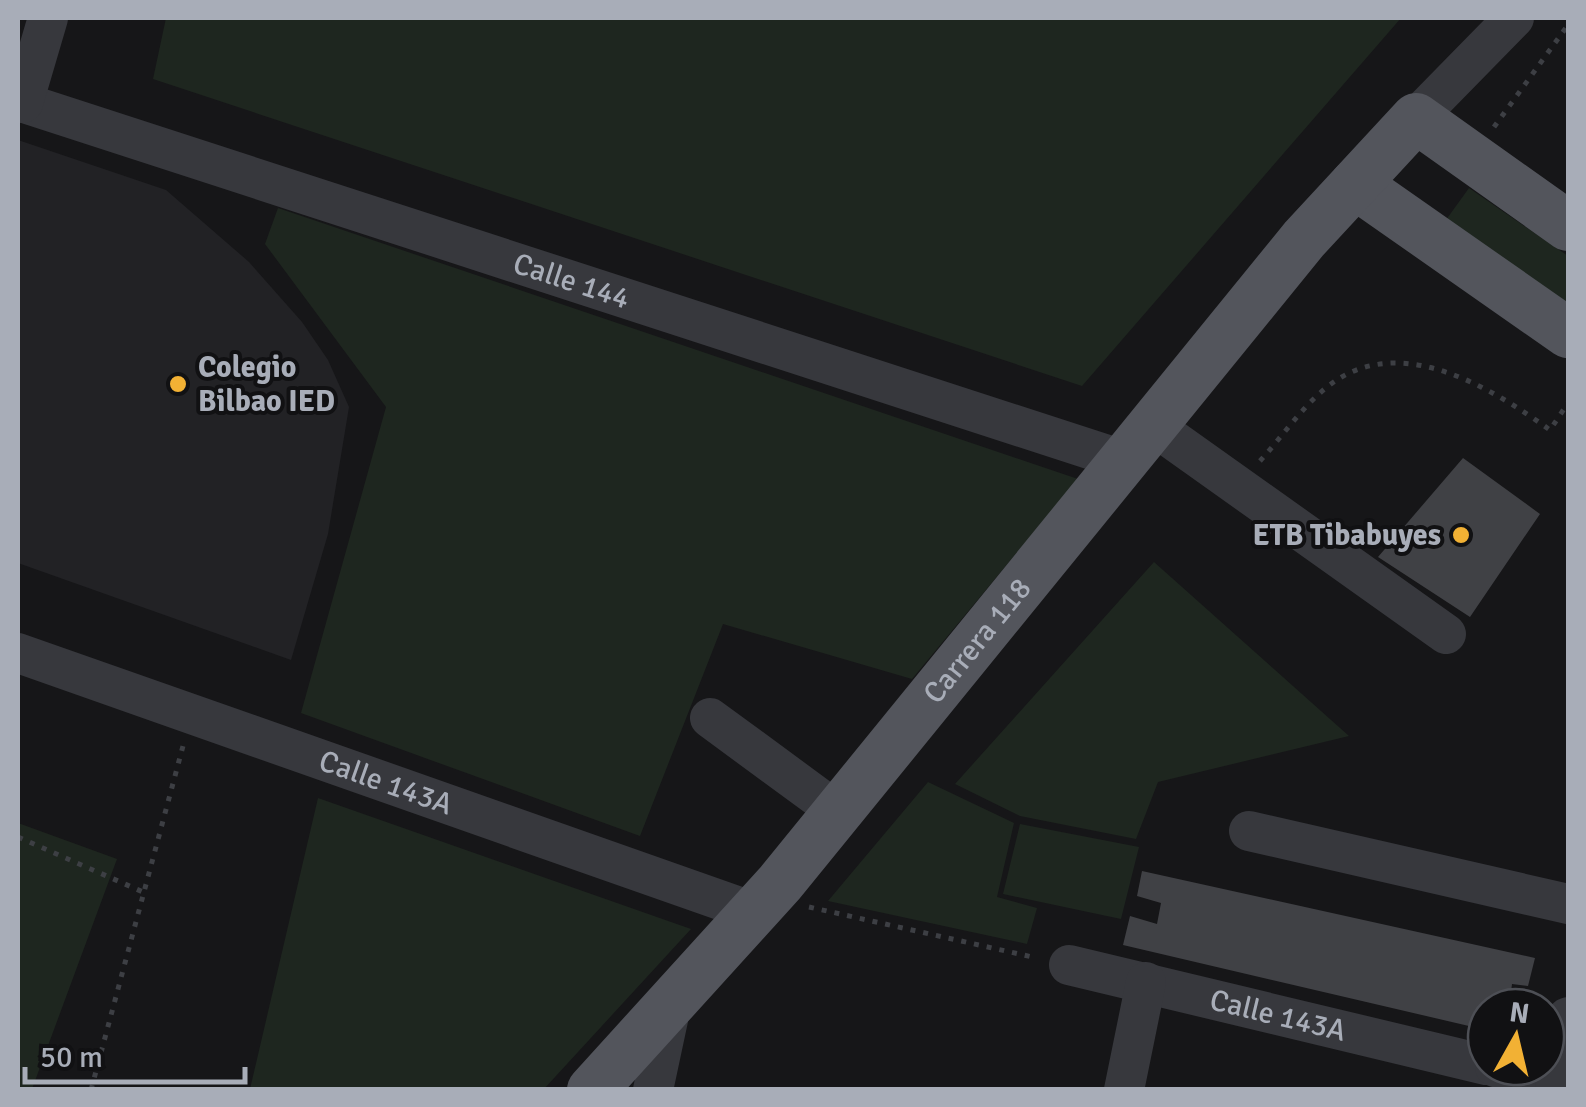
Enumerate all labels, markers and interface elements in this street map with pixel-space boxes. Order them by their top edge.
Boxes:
street label: Calle 144 [509,245,634,317]
place label: Colegio Bilbao IED [198,349,335,420]
marker: Colegio Bilbao IED [167,373,189,395]
place label: ETB Tibabuyes [1253,517,1441,554]
marker: ETB Tibabuyes [1450,524,1472,546]
street label: Carrera 118 [915,570,1039,711]
street label: Calle 143A [314,742,457,823]
street label: Calle 143A [1206,981,1350,1049]
north arrow [1466,987,1566,1087]
text: N [1507,995,1531,1031]
scale bar [25,1022,245,1084]
text: 50 m [40,1039,103,1076]

